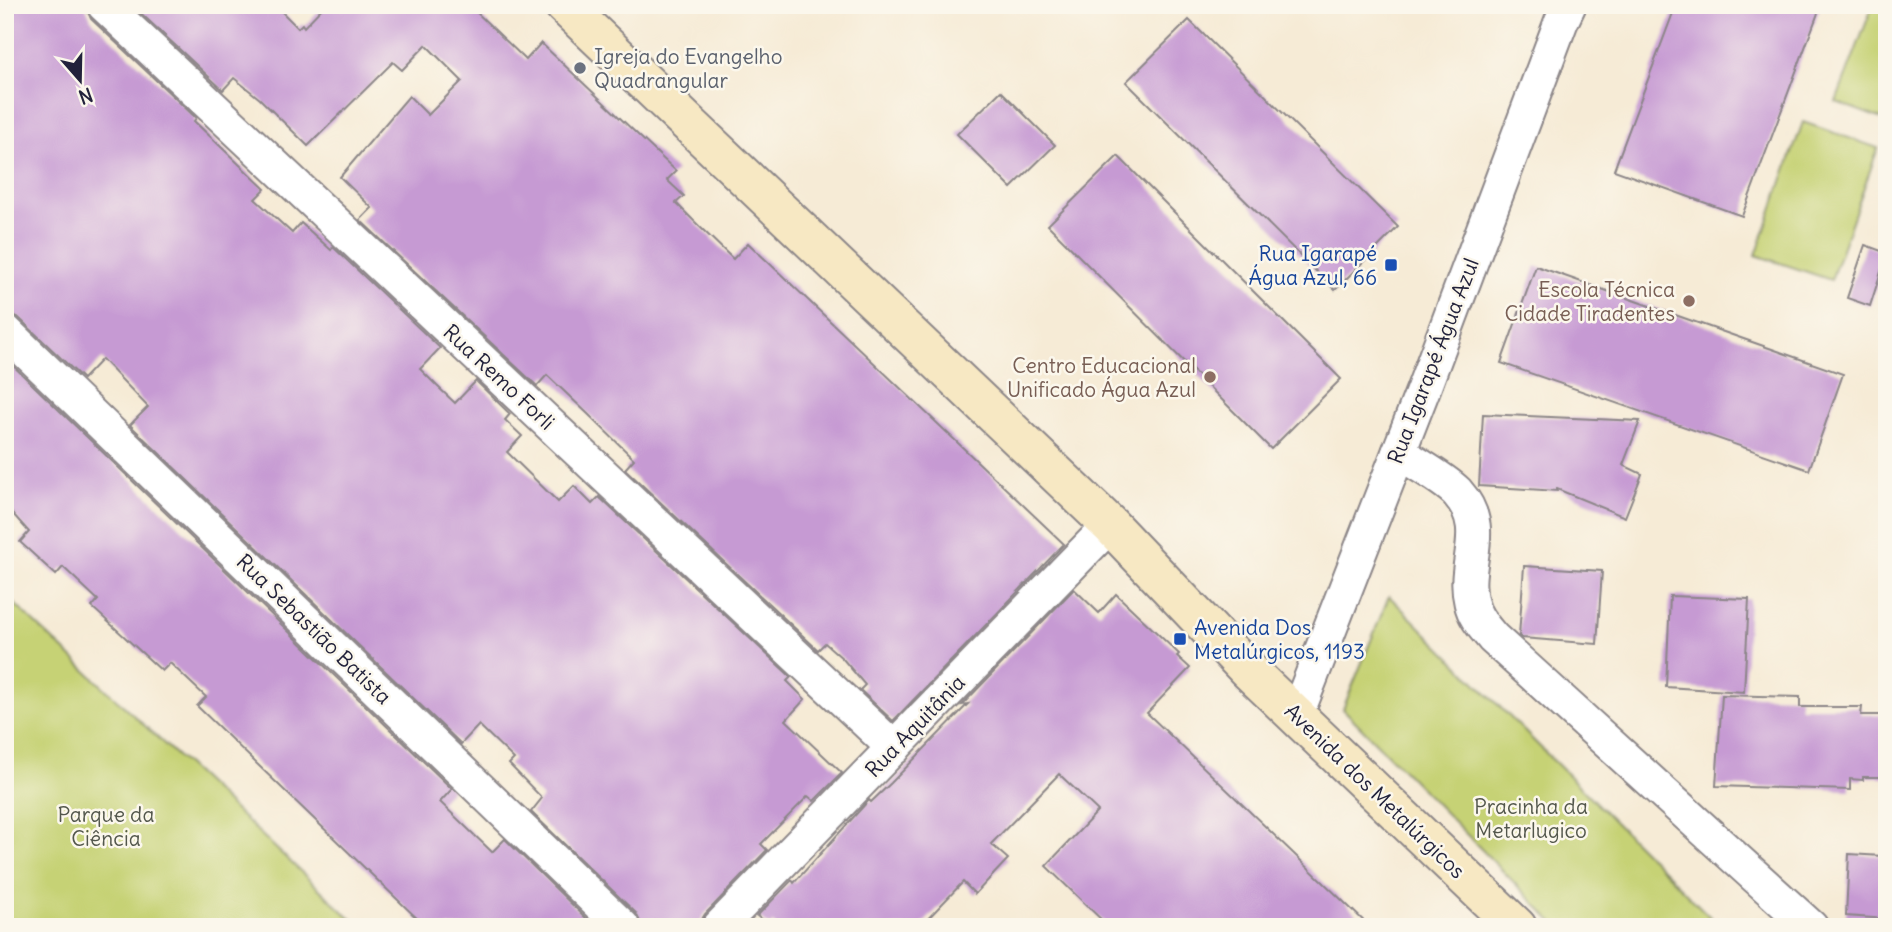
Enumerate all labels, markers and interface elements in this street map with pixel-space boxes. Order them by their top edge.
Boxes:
place label: Igreja do Evangelho Quadrangular [594,43,783,94]
north arrow [46,46,116,116]
marker: Igreja do Evangelho Quadrangular [572,60,588,76]
text: N [76,82,96,109]
place label: Rua Igarapé Água Azul, 66 [1249,240,1377,291]
street label: Rua Igarapé Água Azul [1381,254,1485,468]
marker: Rua Igarapé Água Azul, 66 [1383,257,1399,273]
place label: Escola Técnica Cidade Tiradentes [1504,276,1675,327]
marker: Escola Técnica Cidade Tiradentes [1681,293,1697,309]
street label: Rua Remo Forli [438,319,560,435]
place label: Centro Educacional Unificado Água Azul [1007,352,1196,403]
marker: Centro Educacional Unificado Água Azul [1202,369,1218,385]
street label: Rua Sebastião Batista [231,548,397,710]
place label: Avenida Dos Metalúrgicos, 1193 [1194,614,1365,665]
marker: Avenida Dos Metalúrgicos, 1193 [1172,631,1188,647]
street label: Rua Aquitânia [859,669,971,783]
street label: Avenida dos Metalúrgicos [1279,698,1471,884]
park label: Pracinha da Metarlugico [1474,793,1588,844]
park label: Parque da Ciência [58,801,154,852]

